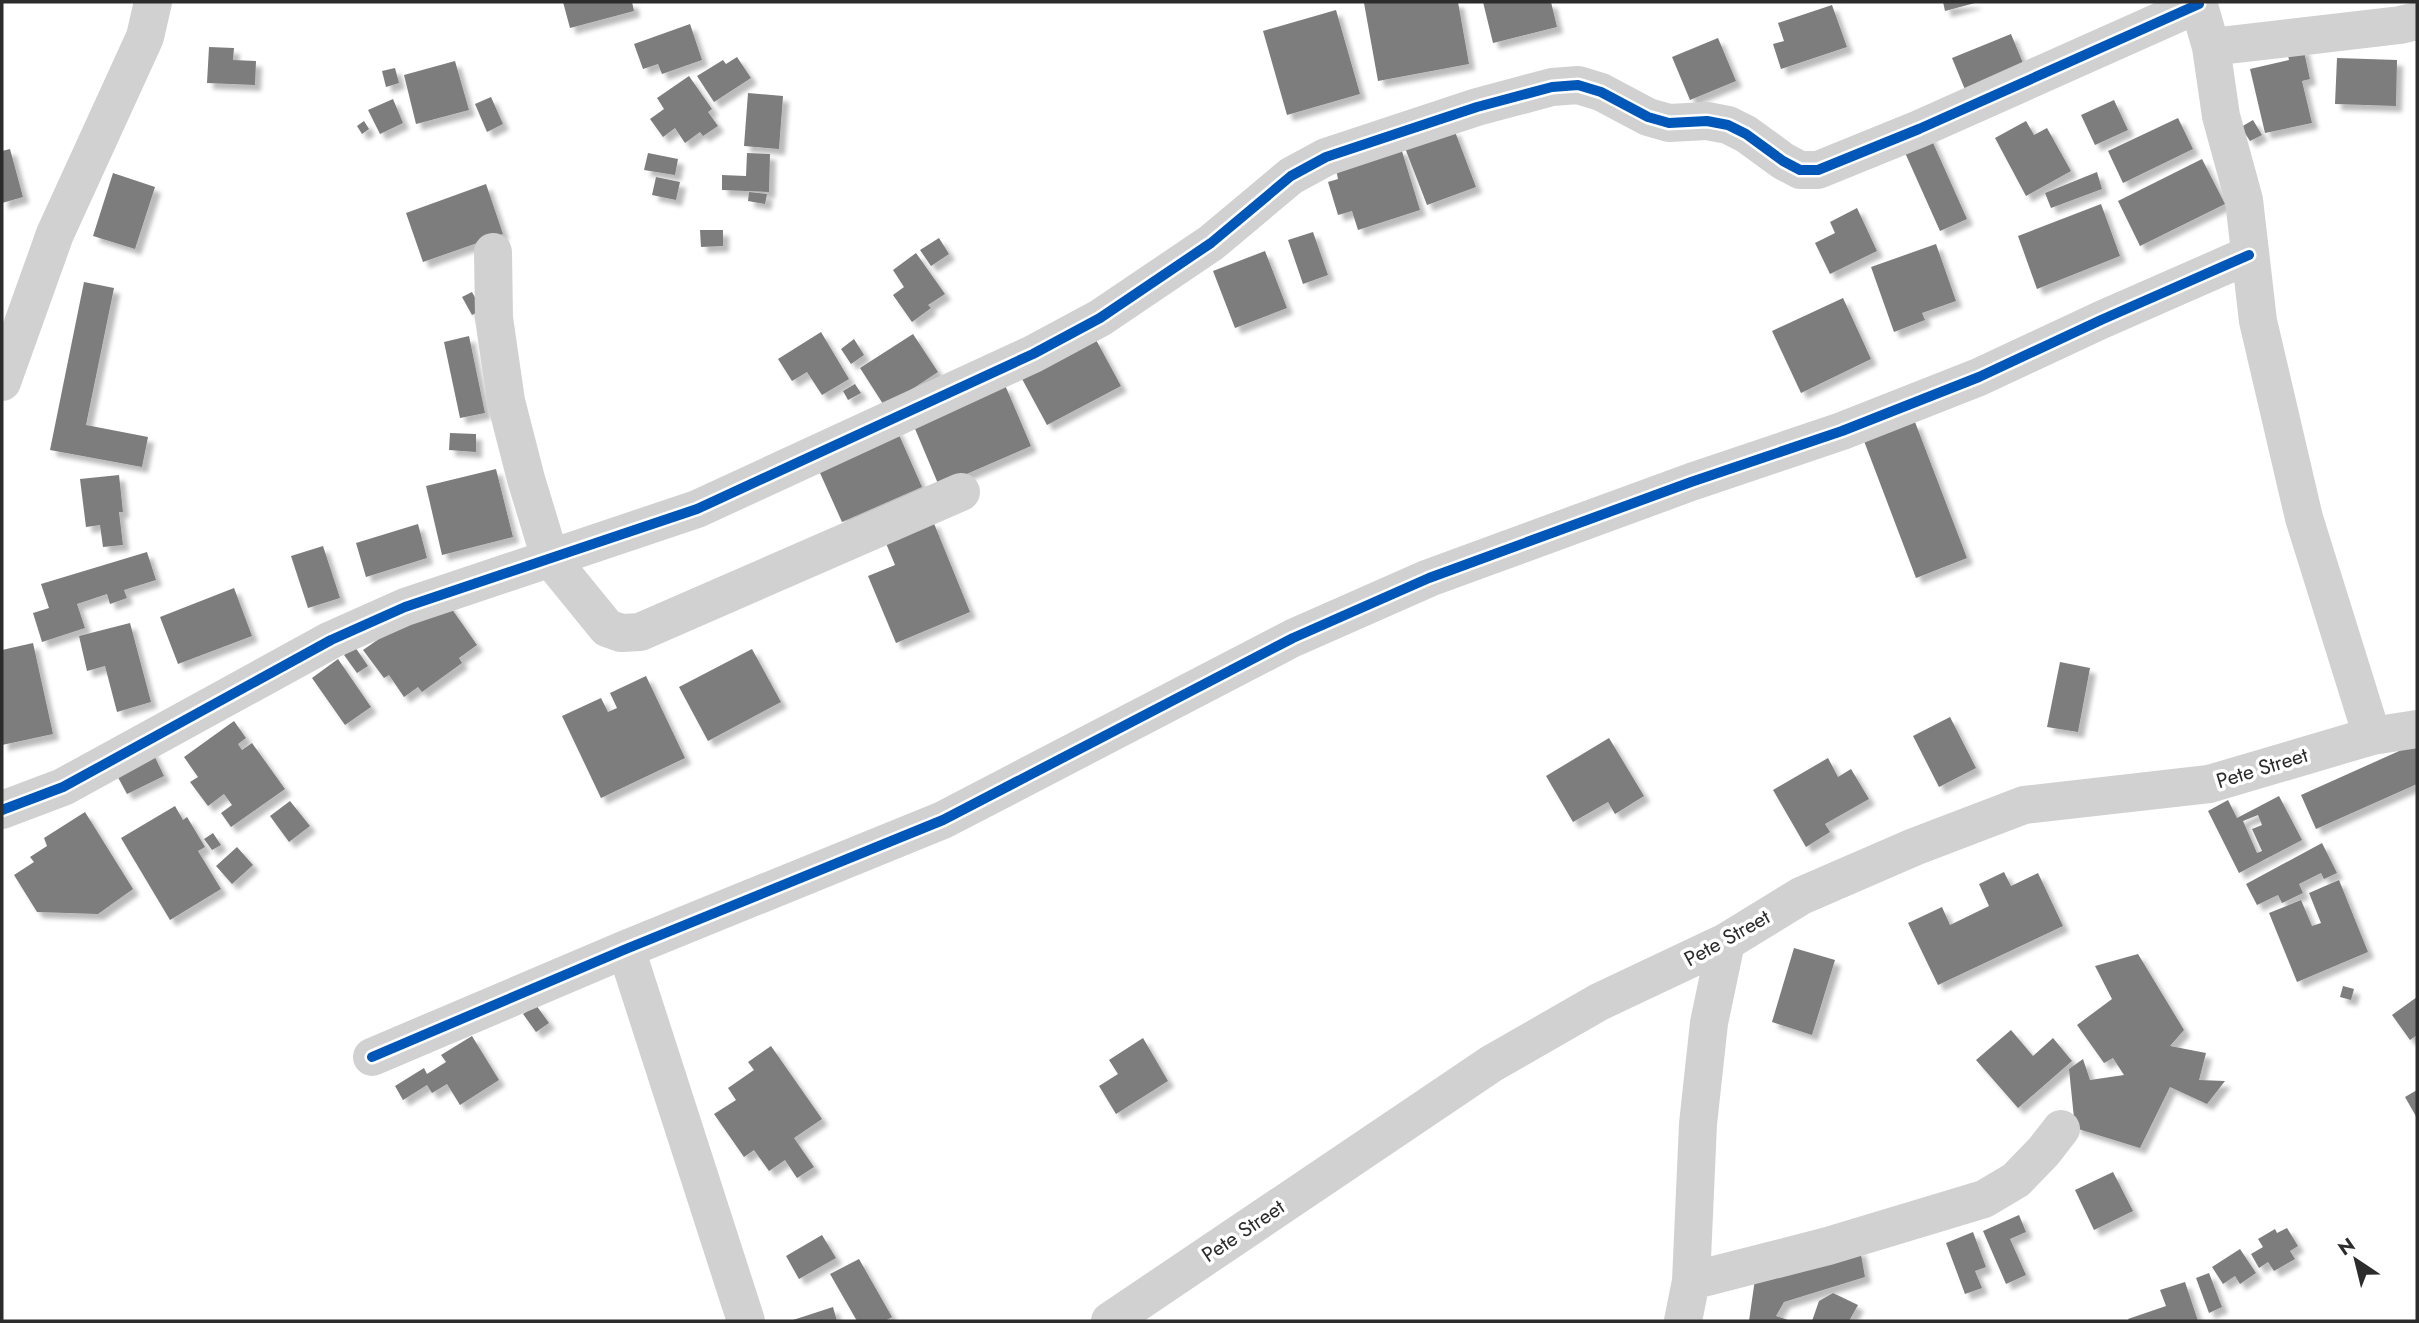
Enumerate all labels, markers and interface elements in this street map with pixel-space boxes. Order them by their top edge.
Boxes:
street label: Pete Street [2213,740,2311,796]
street label: Pete Street [1679,902,1775,974]
street label: Pete Street [1196,1192,1290,1270]
north arrow [2321,1225,2391,1295]
text: N [2333,1231,2360,1262]

